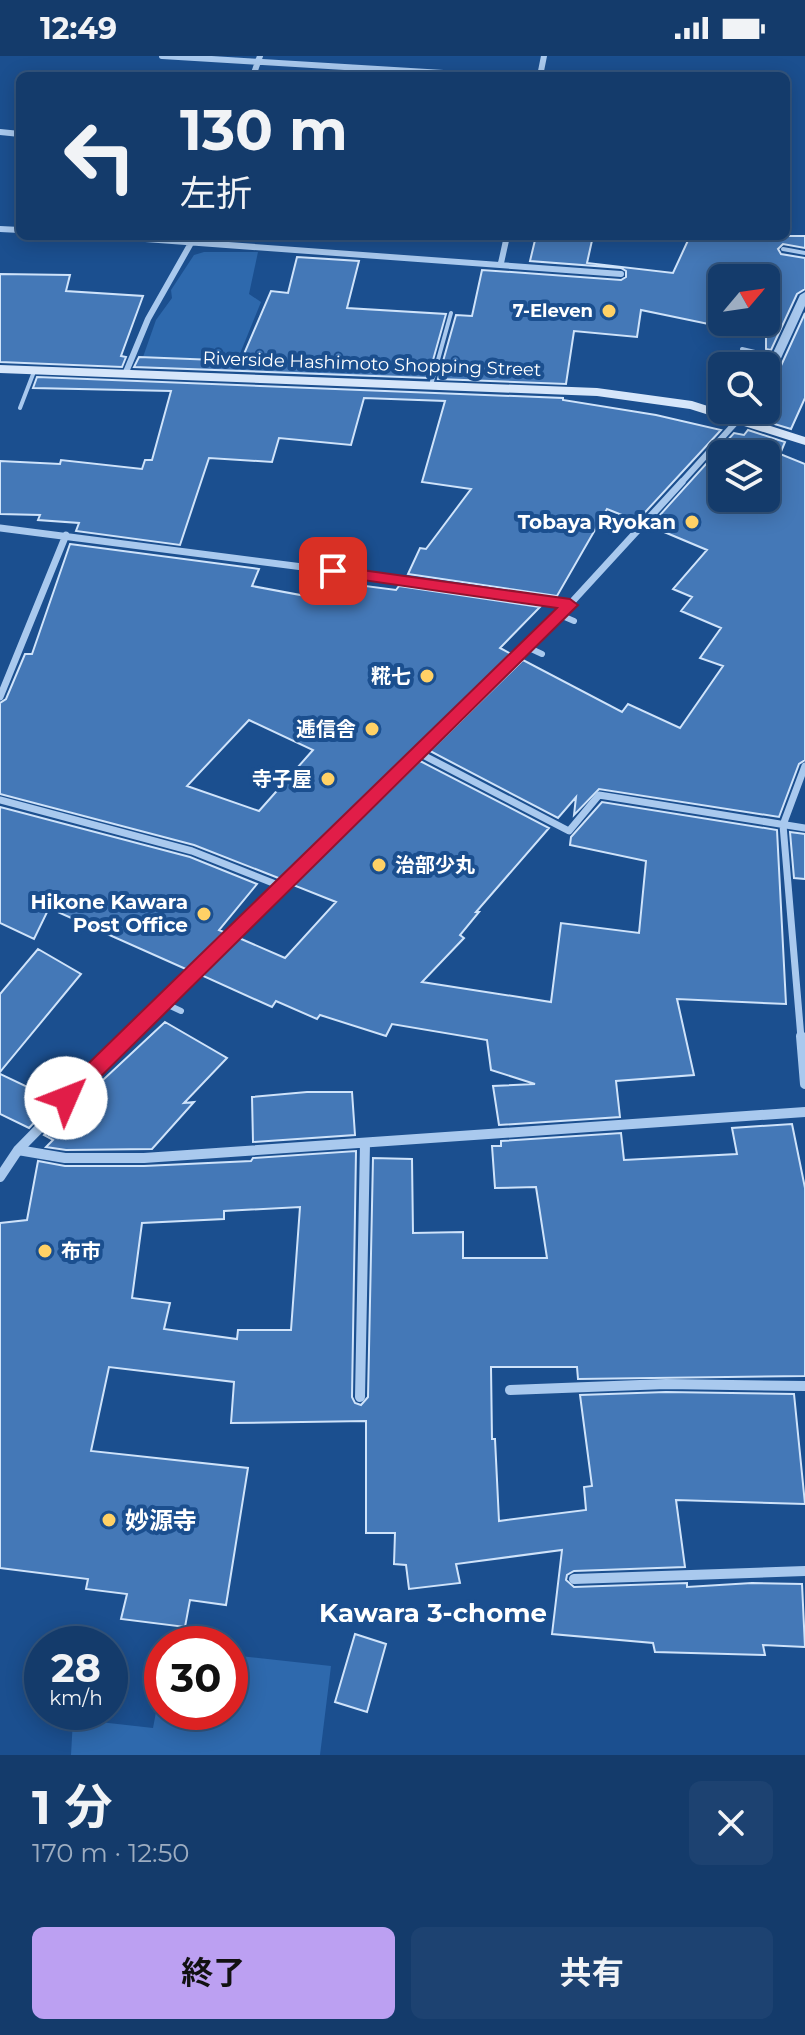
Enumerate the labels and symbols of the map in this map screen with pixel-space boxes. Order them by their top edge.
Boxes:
north arrow [708,264,780,336]
place label: 7-Eleven [513,300,593,322]
marker: 7-Eleven [600,302,618,320]
street label: Riverside Hashimoto Shopping Street [202,347,542,381]
place label: Tobaya Ryokan [518,510,676,534]
marker: Tobaya Ryokan [683,513,701,531]
pin [299,537,367,605]
place label: 糀七 [371,664,411,688]
marker: 糀七 [418,667,436,685]
place label: 逓信舎 [296,717,356,741]
marker: 逓信舎 [363,720,381,738]
place label: 寺子屋 [252,767,312,791]
marker: 寺子屋 [319,770,337,788]
place label: 治部少丸 [395,853,475,877]
marker: 治部少丸 [370,856,388,874]
place label: Hikone Kawara Post Office [30,890,188,937]
marker: Hikone Kawara Post Office [195,905,213,923]
position arrow [24,1056,108,1140]
place label: 布市 [61,1239,101,1263]
marker: 布市 [36,1242,54,1260]
place label: 妙源寺 [125,1506,197,1535]
marker: 妙源寺 [100,1511,118,1529]
district label: Kawara 3-chome [319,1597,547,1629]
speed limit sign: 30 [144,1626,248,1730]

